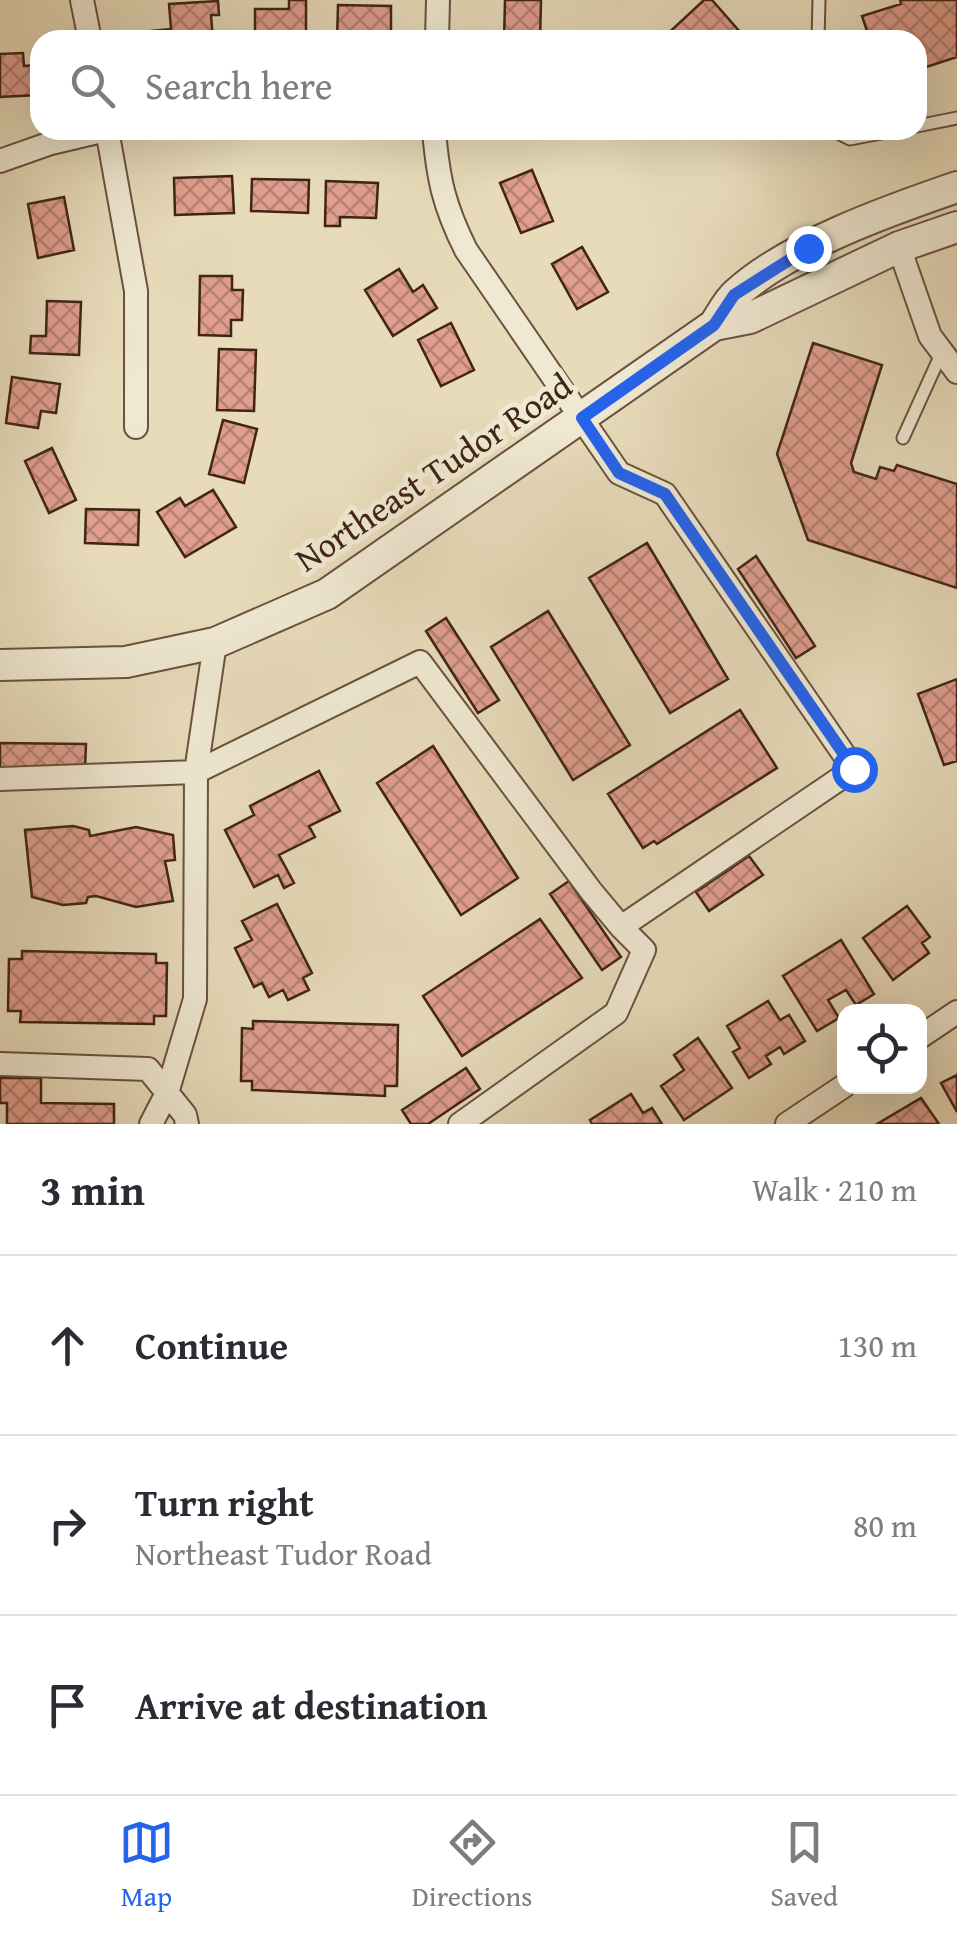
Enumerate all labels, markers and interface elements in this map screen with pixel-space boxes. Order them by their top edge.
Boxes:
search box [30,30,927,140]
text: Search here [145,57,333,113]
icon: search [65,58,120,113]
route end [786,226,832,272]
street label: Northeast Tudor Road [284,360,582,584]
route start [832,747,878,793]
map controls [837,1004,927,1094]
button: locate [837,1004,927,1094]
text: 3 min [40,1159,145,1220]
text: Walk · 210 m [752,1166,917,1213]
text: Continue [135,1317,288,1373]
icon: ahead [40,1318,95,1373]
text: 130 m [838,1322,917,1369]
text: Turn right [135,1474,314,1530]
icon: right [40,1498,95,1553]
text: 80 m [853,1502,917,1549]
text: Northeast Tudor Road [135,1530,432,1577]
text: Arrive at destination [135,1677,488,1733]
icon: arrive [40,1678,95,1733]
tab: Map [119,1815,174,1916]
tab: Directions [412,1815,532,1916]
tab: Saved [770,1815,838,1916]

